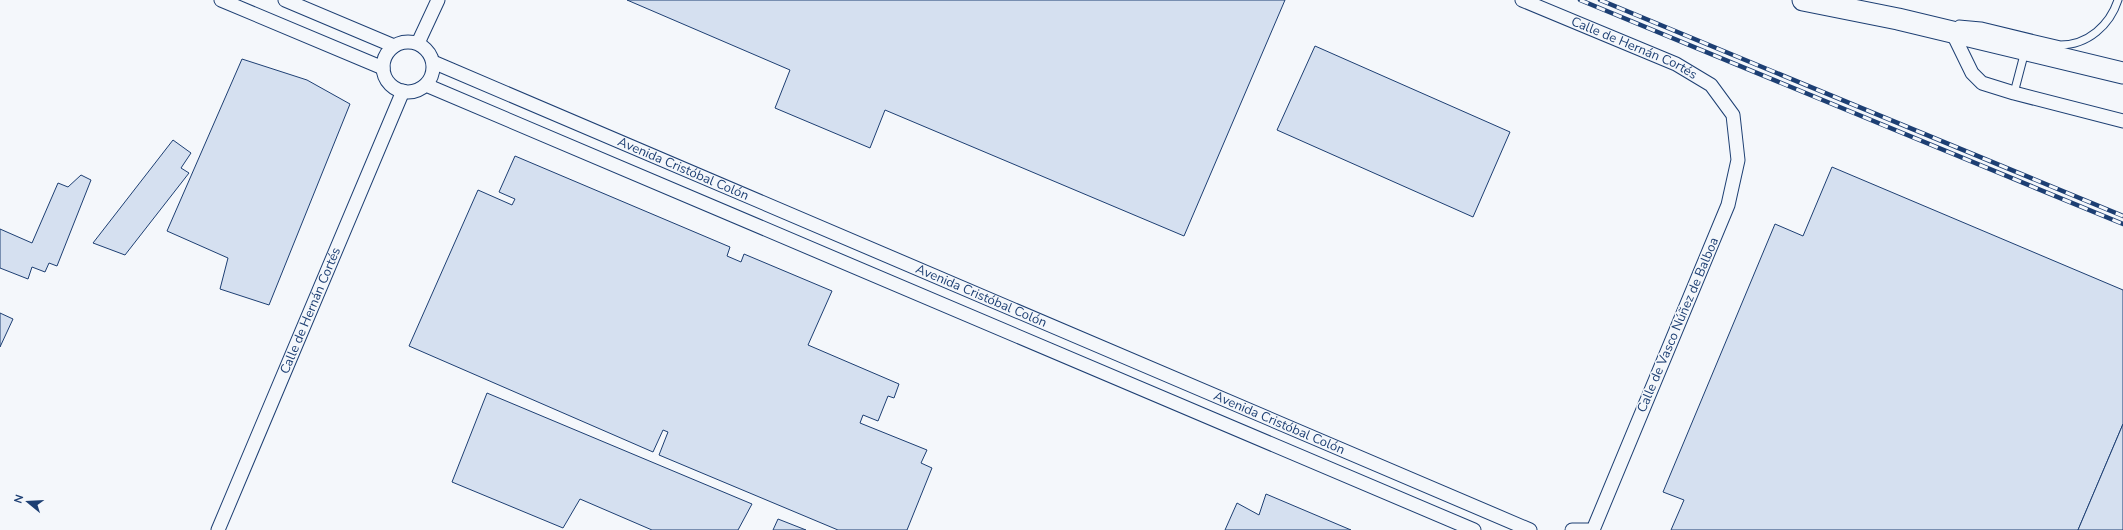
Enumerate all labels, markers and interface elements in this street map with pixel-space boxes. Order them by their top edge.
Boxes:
street label: Calle de Hernán Cortés [1568,12,1701,84]
street label: Avenida Cristóbal Colón [615,133,752,205]
street label: Calle de Vasco Núñez de Balboa [1633,235,1723,415]
street label: Calle de Hernán Cortés [276,245,345,377]
street label: Avenida Cristóbal Colón [913,260,1050,332]
street label: Avenida Cristóbal Colón [1211,387,1348,459]
north arrow [8,482,48,522]
text: N [11,493,27,505]

